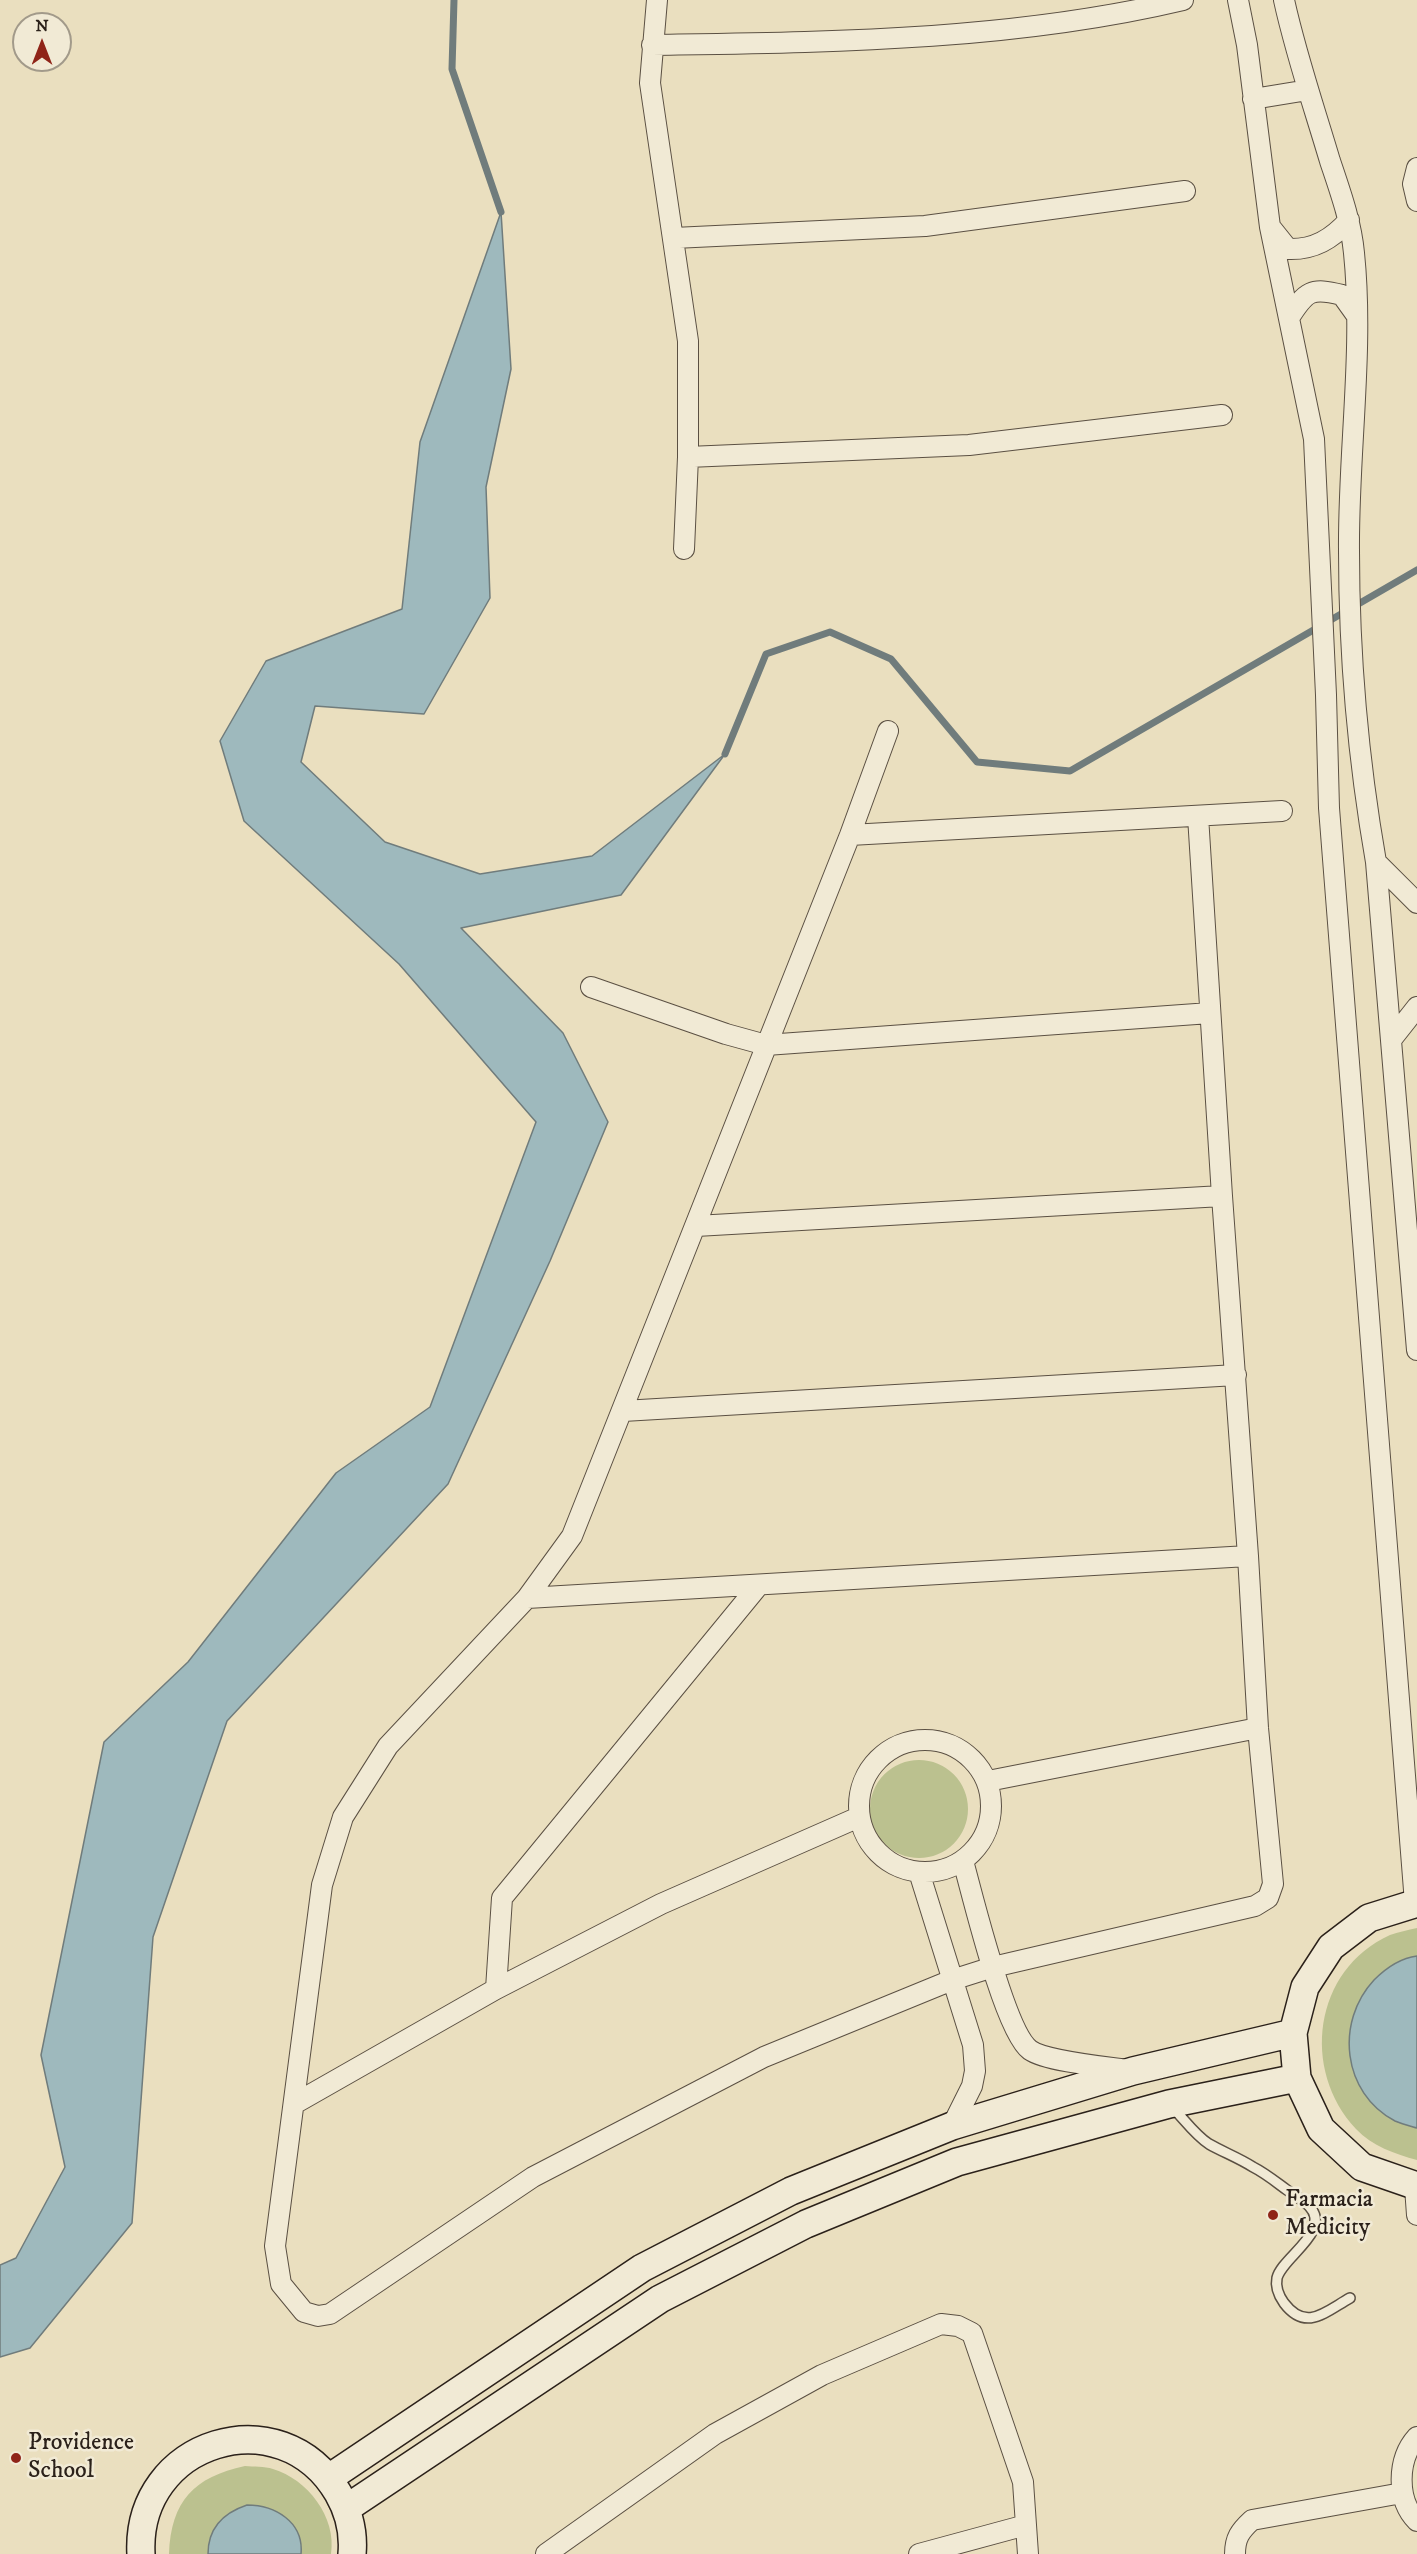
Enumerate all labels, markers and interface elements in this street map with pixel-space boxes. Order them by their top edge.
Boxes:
north arrow [12,12,72,72]
text: N [35,16,49,36]
place label: Farmacia Medicity [1285,2187,1373,2243]
marker: Farmacia Medicity [1266,2208,1280,2222]
place label: Providence School [28,2430,134,2486]
marker: Providence School [9,2451,23,2465]

